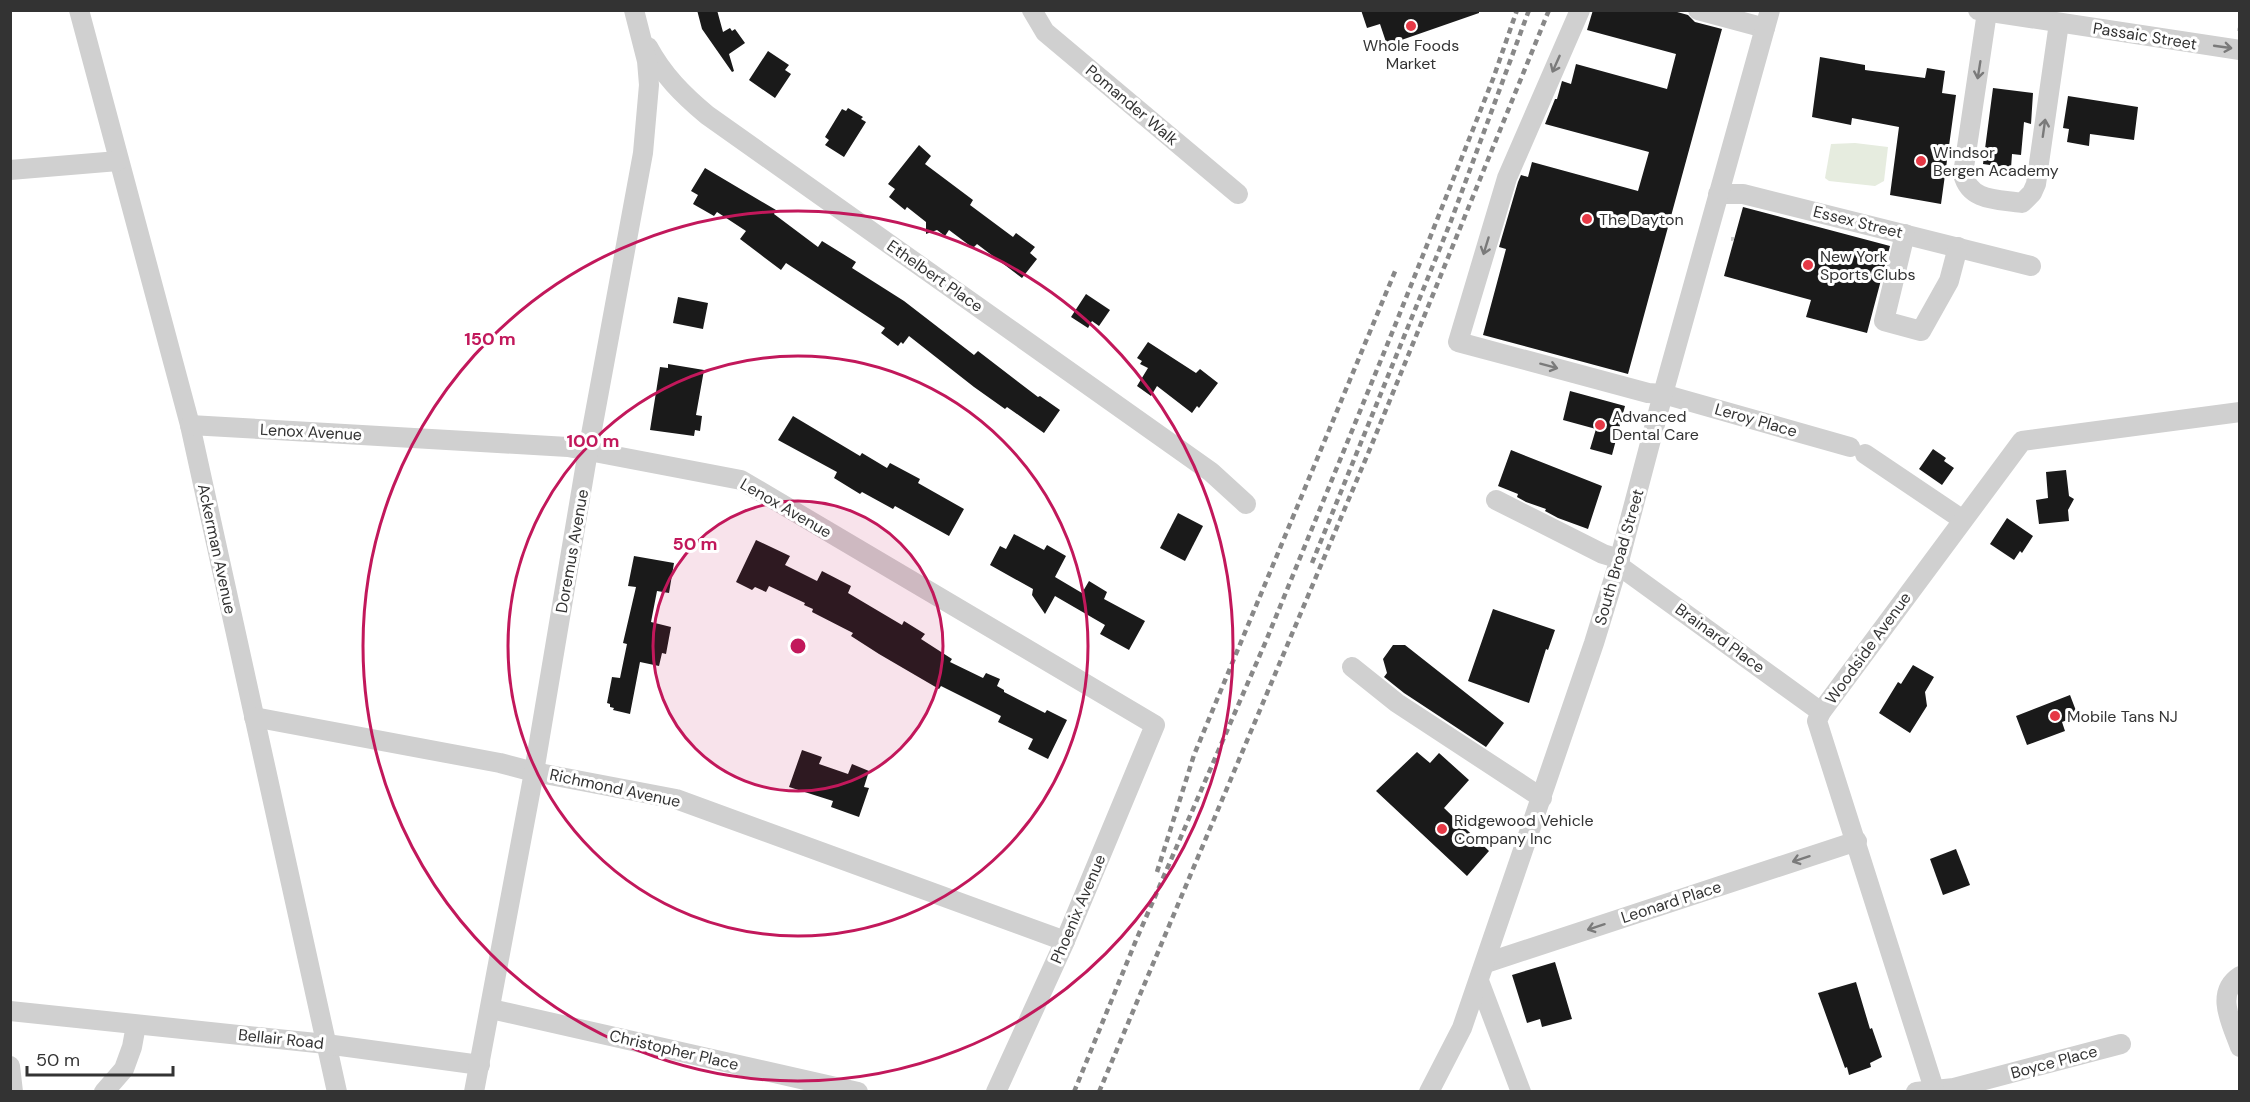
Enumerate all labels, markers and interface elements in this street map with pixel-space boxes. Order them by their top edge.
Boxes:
street label: Passaic Street [2092,17,2198,55]
marker: Whole Foods Market [1404,19,1418,33]
place label: Whole Foods Market [1363,35,1459,74]
one-way arrow [2213,42,2233,53]
one-way arrow [1550,55,1561,73]
one-way arrow [1973,59,1984,79]
street label: Pomander Walk [1081,60,1183,150]
one-way arrow [2039,118,2050,138]
place label: Windsor Bergen Academy [1933,142,2059,181]
marker: Windsor Bergen Academy [1914,154,1928,168]
street label: Essex Street [1811,201,1905,243]
place label: The Dayton [1599,209,1684,230]
marker: The Dayton [1580,212,1594,226]
street label: Ethelbert Place [883,235,987,317]
one-way arrow [1480,236,1491,255]
place label: New York Sports Clubs [1820,246,1916,285]
marker: New York Sports Clubs [1801,258,1815,272]
text: 150 m [464,327,516,351]
one-way arrow [1539,361,1558,373]
street label: Leroy Place [1712,398,1800,442]
place label: Advanced Dental Care [1612,406,1699,445]
marker: Advanced Dental Care [1593,418,1607,432]
street label: Lenox Avenue [259,419,363,445]
text: 100 m [566,429,620,453]
street label: Lenox Avenue [737,473,835,543]
street label: Ackerman Avenue [193,482,241,616]
street label: South Broad Street [1590,486,1648,628]
street label: Doremus Avenue [551,487,593,615]
text: 50 m [672,532,718,556]
street label: Woodside Avenue [1820,588,1916,708]
street label: Brainard Place [1671,598,1769,678]
centre of rings [788,636,808,656]
place label: Mobile Tans NJ [2067,706,2178,727]
marker: Mobile Tans NJ [2048,709,2062,723]
street label: Richmond Avenue [548,764,682,812]
place label: Ridgewood Vehicle Company Inc [1454,810,1594,849]
marker: Ridgewood Vehicle Company Inc [1435,822,1449,836]
street label: Phoenix Avenue [1046,851,1110,967]
one-way arrow [1792,854,1811,865]
street label: Leonard Place [1618,876,1724,928]
one-way arrow [1587,922,1606,933]
street label: Bellair Road [237,1024,325,1054]
street label: Christopher Place [607,1025,741,1075]
scale bar [27,1039,172,1077]
street label: Boyce Place [2008,1040,2100,1084]
text: 50 m [36,1048,80,1072]

